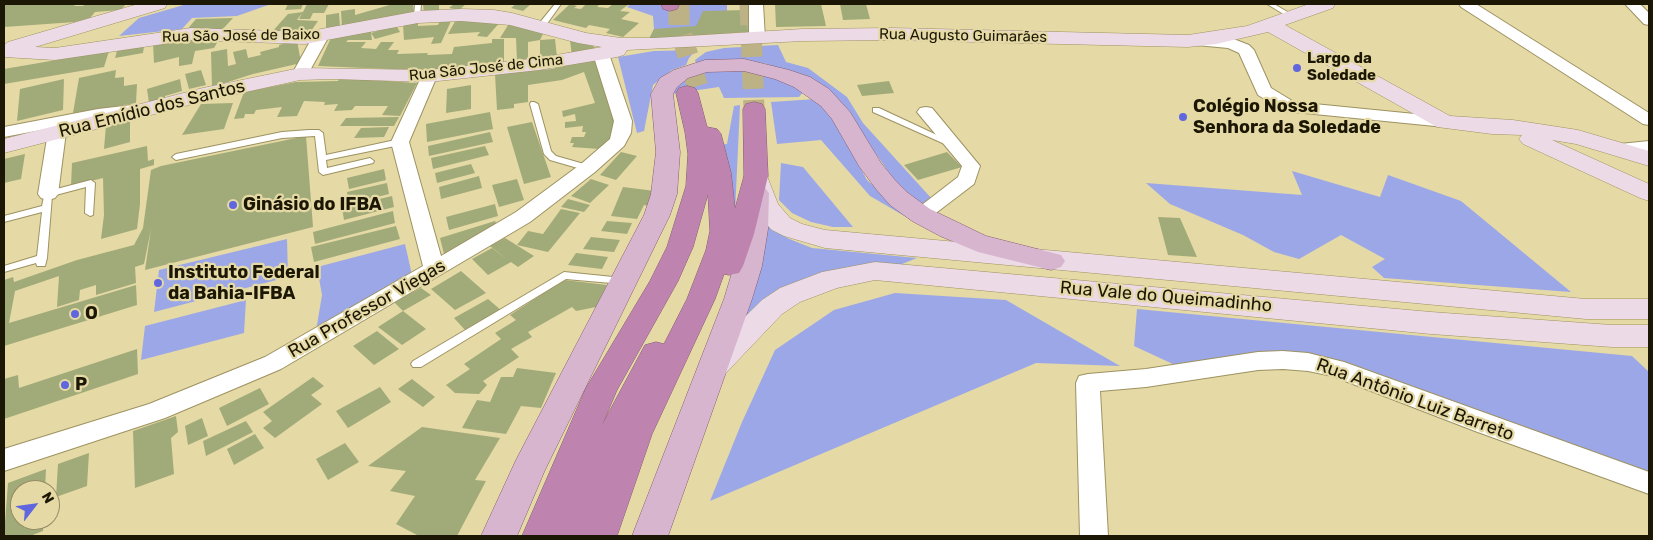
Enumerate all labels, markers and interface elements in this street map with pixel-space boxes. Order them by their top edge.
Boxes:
street label: Rua São José de Baixo [162,26,320,46]
street label: Rua Augusto Guimarães [879,26,1047,46]
place label: Largo da Soledade [1307,50,1376,85]
street label: Rua São José de Cima [408,51,564,85]
marker: Largo da Soledade [1291,62,1303,74]
street label: Rua Emídio dos Santos [57,75,247,143]
place label: Colégio Nossa Senhora da Soledade [1193,96,1381,138]
marker: Colégio Nossa Senhora da Soledade [1177,111,1189,123]
place label: Ginásio do IFBA [243,194,382,216]
marker: Ginásio do IFBA [227,199,239,211]
street label: Rua Professor Viegas [284,255,450,363]
place label: Instituto Federal da Bahia-IFBA [168,262,320,304]
marker: Instituto Federal da Bahia-IFBA [152,277,164,289]
street label: Rua Vale do Queimadinho [1059,277,1273,317]
place label: O [85,303,98,325]
marker: O [69,308,81,320]
street label: Rua Antônio Luiz Barreto [1313,354,1517,446]
place label: P [75,374,87,396]
marker: P [59,379,71,391]
north arrow [10,480,60,530]
text: N [38,489,57,506]

